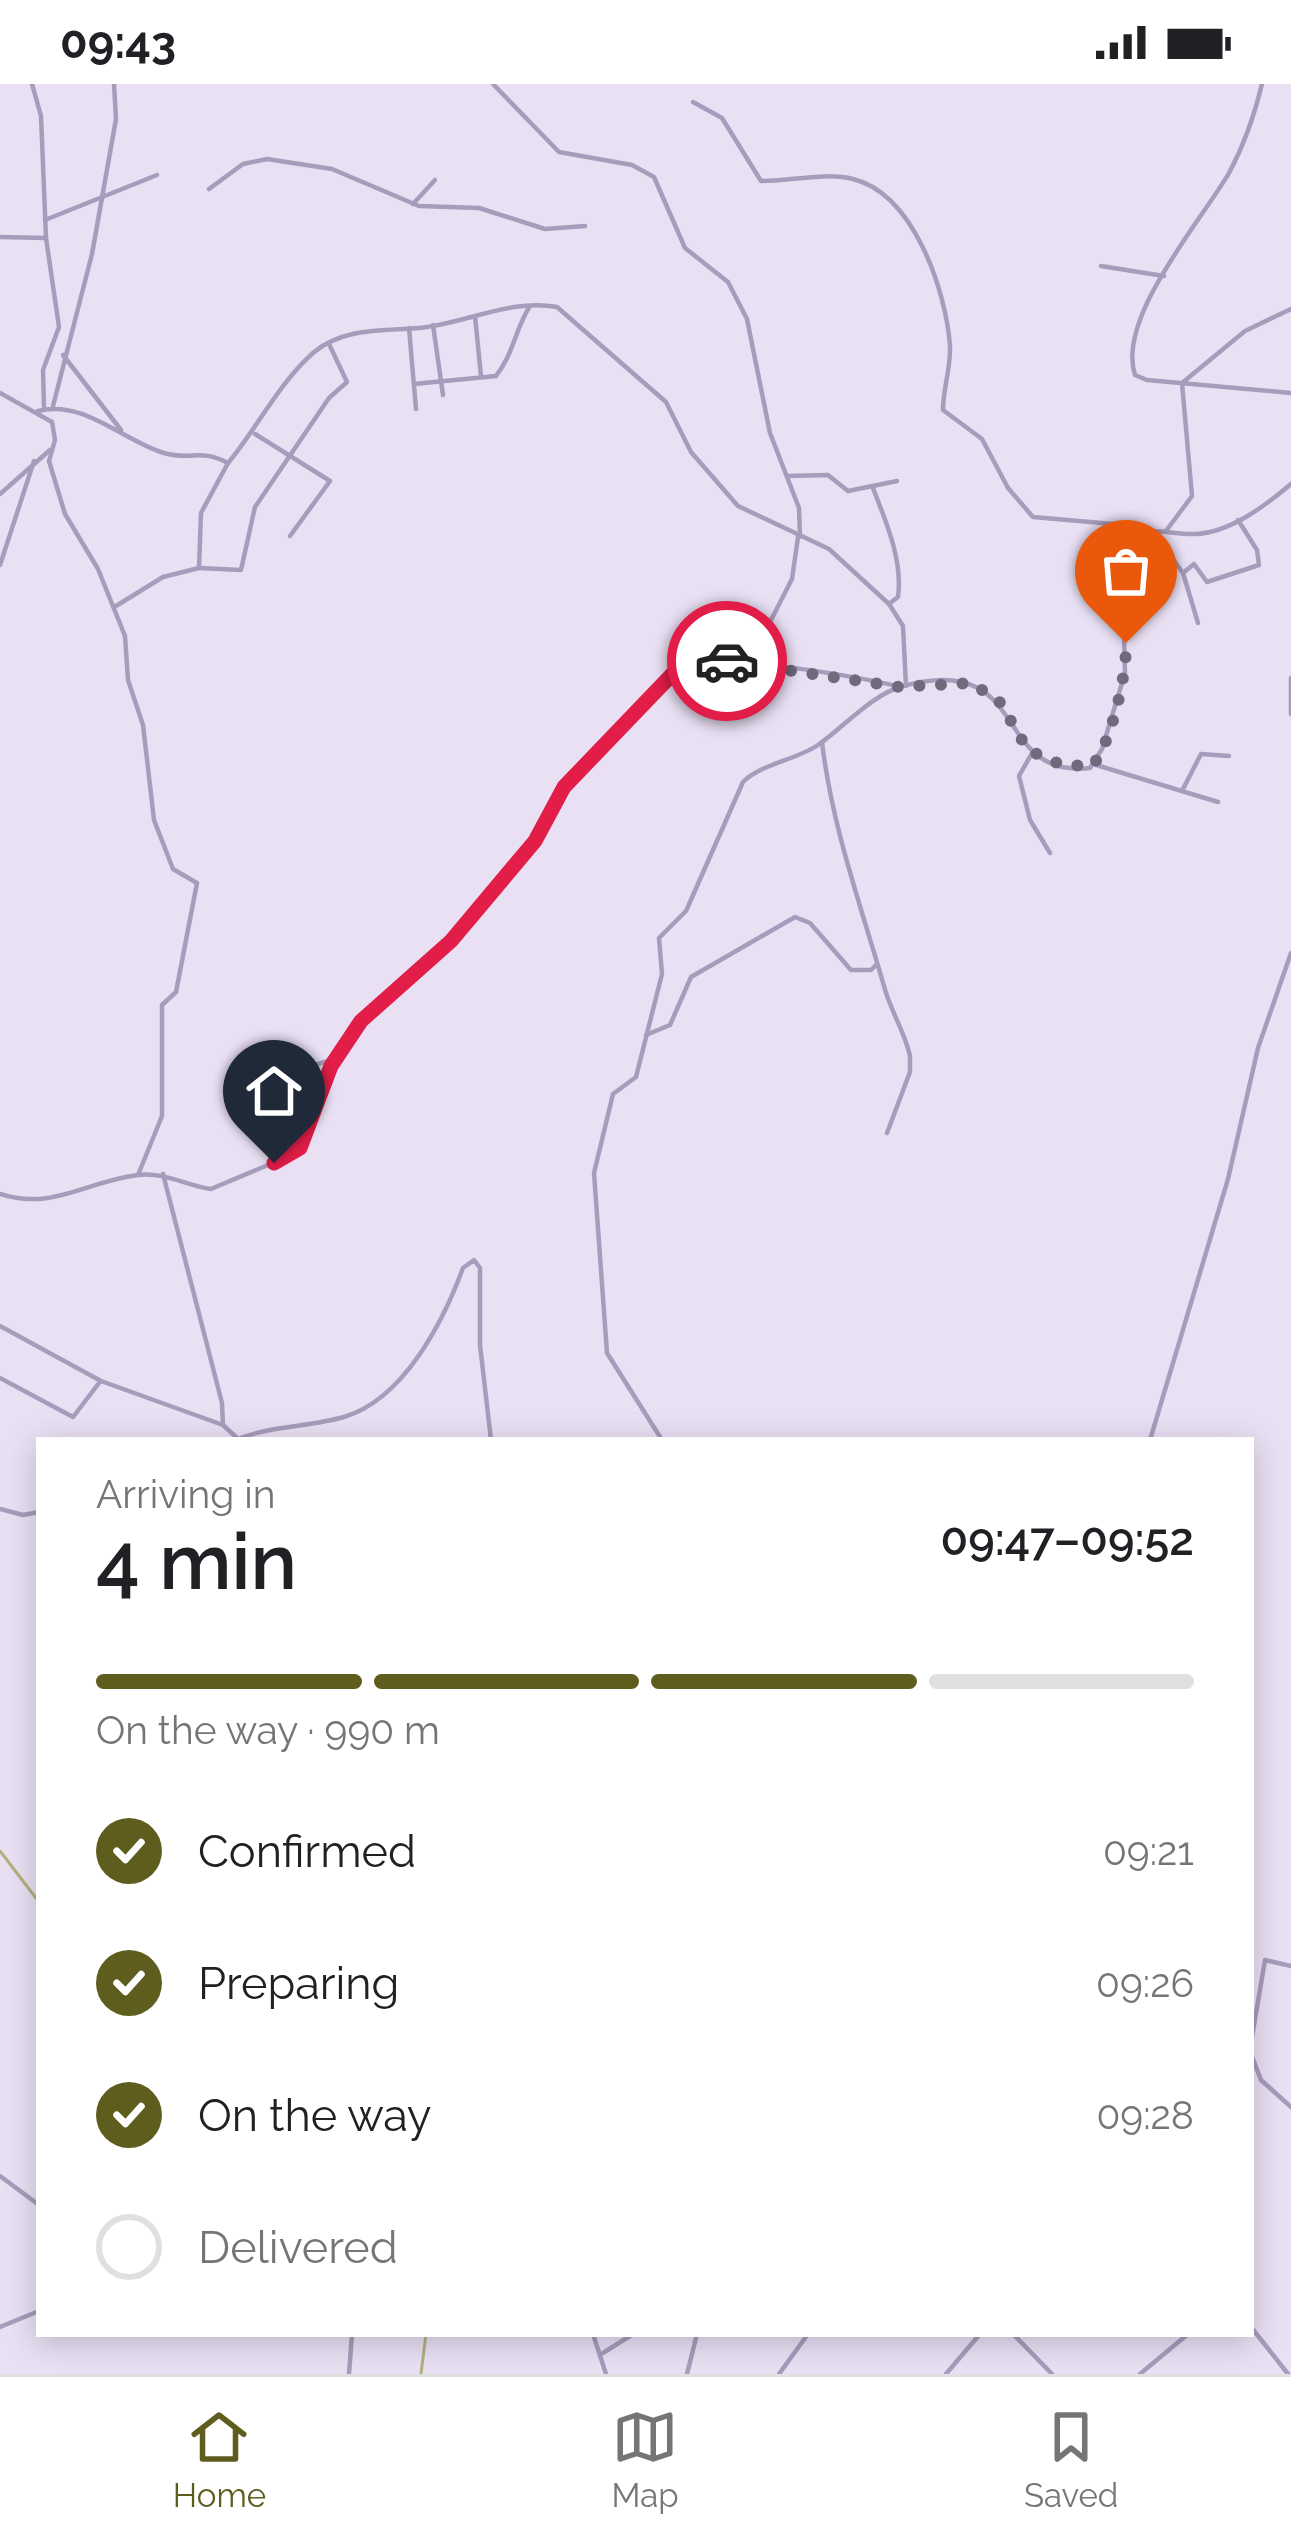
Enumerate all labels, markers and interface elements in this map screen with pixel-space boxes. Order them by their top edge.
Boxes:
text: 09:43 [60,16,176,69]
pin [1075,520,1177,643]
icon: bag [1093,538,1159,604]
courier [667,601,787,721]
icon: car [694,628,760,694]
pin [223,1040,325,1163]
icon: home [241,1058,307,1124]
text: Arriving in [96,1471,276,1517]
text: 09:47–09:52 [941,1513,1194,1566]
text: 4 min [96,1516,297,1607]
text: On the way · 990 m [96,1707,440,1753]
icon: check [96,1818,162,1884]
text: Confirmed [198,1825,416,1878]
text: 09:21 [1103,1828,1194,1874]
icon: check [96,1950,162,2016]
text: Preparing [198,1957,399,2010]
text: 09:26 [1096,1960,1194,2006]
icon: check [96,2082,162,2148]
text: On the way [198,2089,432,2142]
text: 09:28 [1096,2092,1194,2138]
text: Delivered [198,2221,398,2274]
tab: Home [173,2404,266,2515]
tab: Map [611,2404,679,2515]
tab: Saved [1024,2404,1118,2515]

